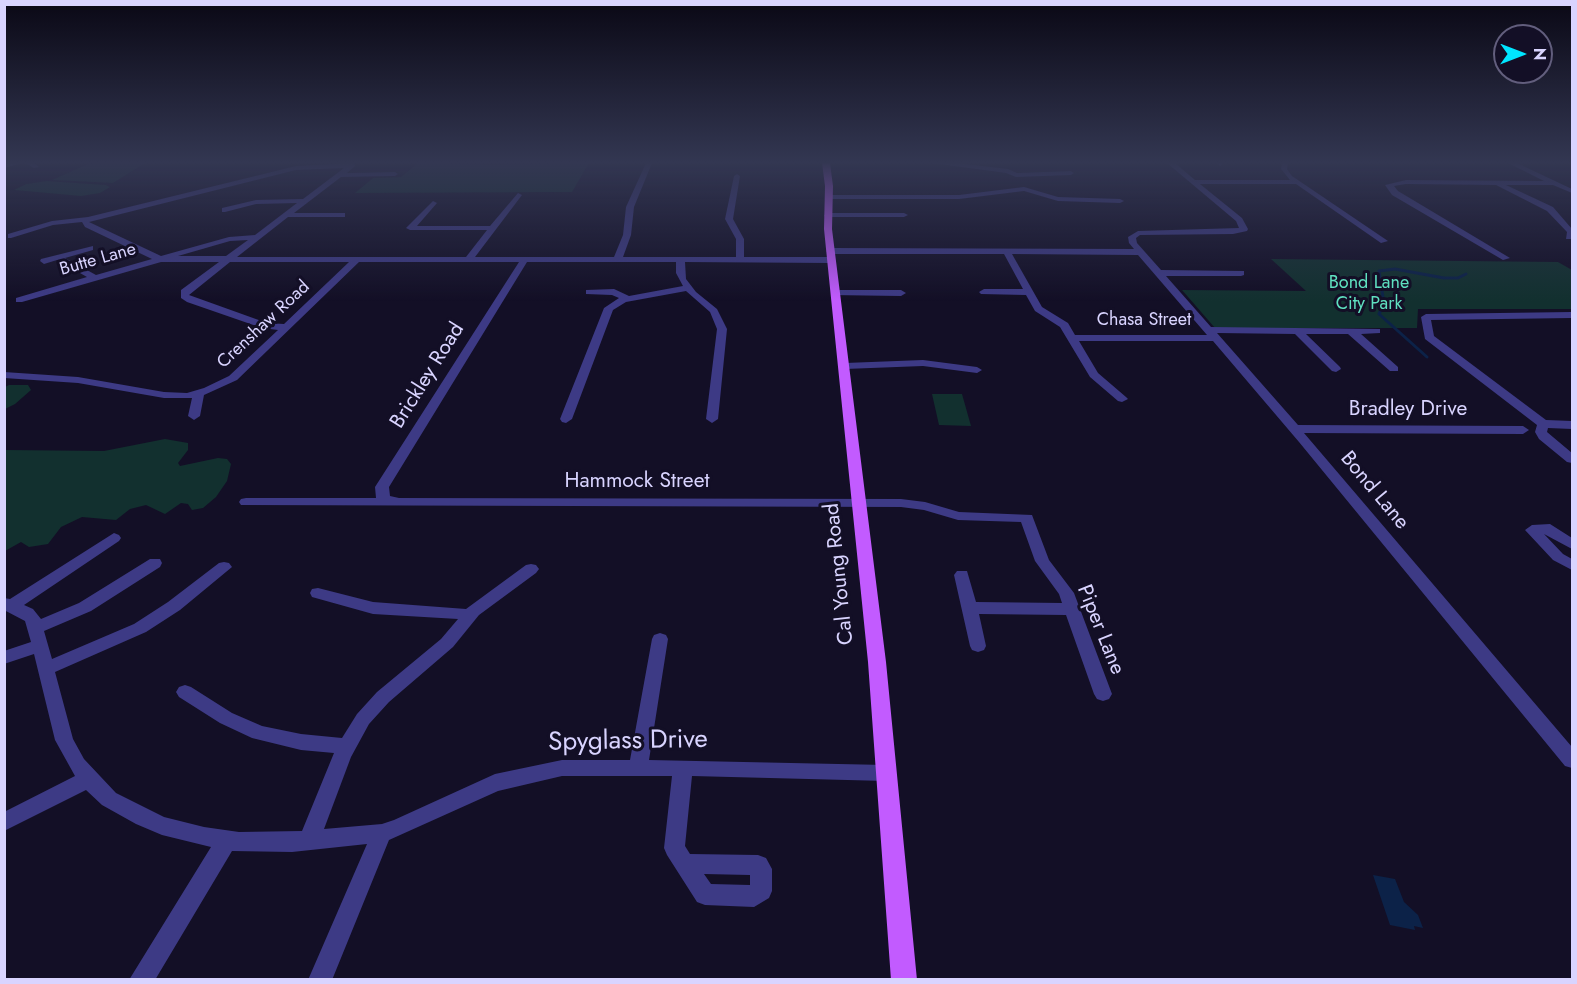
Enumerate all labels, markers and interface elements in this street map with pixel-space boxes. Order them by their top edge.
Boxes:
north arrow [1493,24,1553,84]
text: N [1528,48,1551,60]
street label: Butte Lane [57,239,139,281]
park label: Bond Lane City Park [1329,273,1409,316]
street label: Crenshaw Road [213,277,315,373]
street label: Chasa Street [1097,310,1191,332]
street label: Brickley Road [386,319,470,433]
street label: Bradley Drive [1349,397,1467,423]
street label: Bond Lane [1334,447,1414,535]
street label: Hammock Street [564,469,710,495]
street label: Cal Young Road [820,502,860,646]
street label: Piper Lane [1071,581,1129,679]
street label: Spyglass Drive [548,725,708,759]

